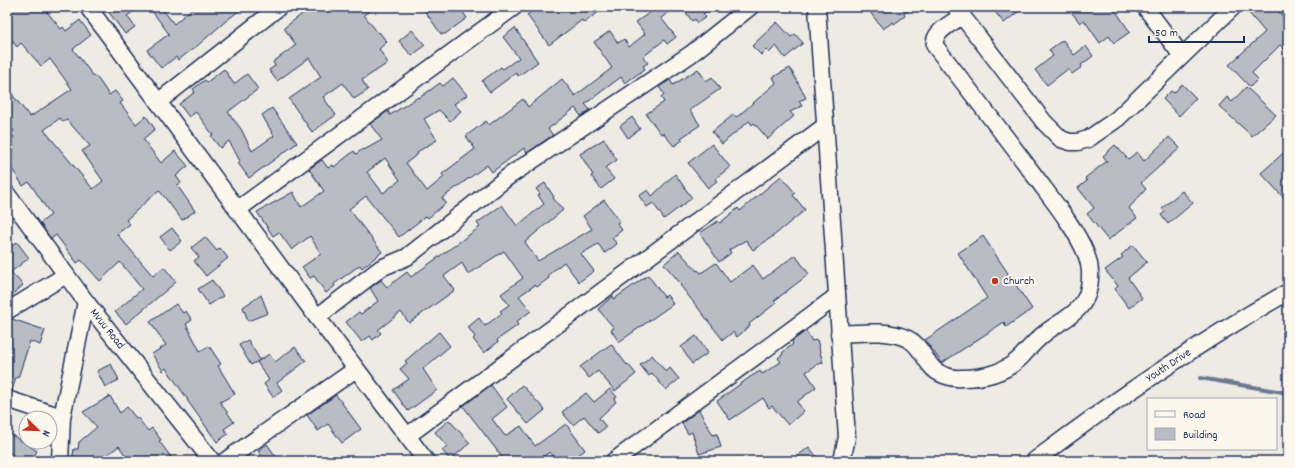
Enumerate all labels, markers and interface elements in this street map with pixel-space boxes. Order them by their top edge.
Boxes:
scale bar [1149,18,1244,44]
text: 50 m [1155,25,1178,42]
place label: Church [1003,273,1034,290]
marker: Church [990,276,1000,286]
street label: Mvuu Road [86,305,129,353]
street label: Youth Drive [1143,344,1194,387]
legend [1147,398,1277,450]
text: Road [1183,407,1205,424]
north arrow [18,410,58,450]
text: N [37,427,54,439]
text: Building [1183,427,1218,444]

